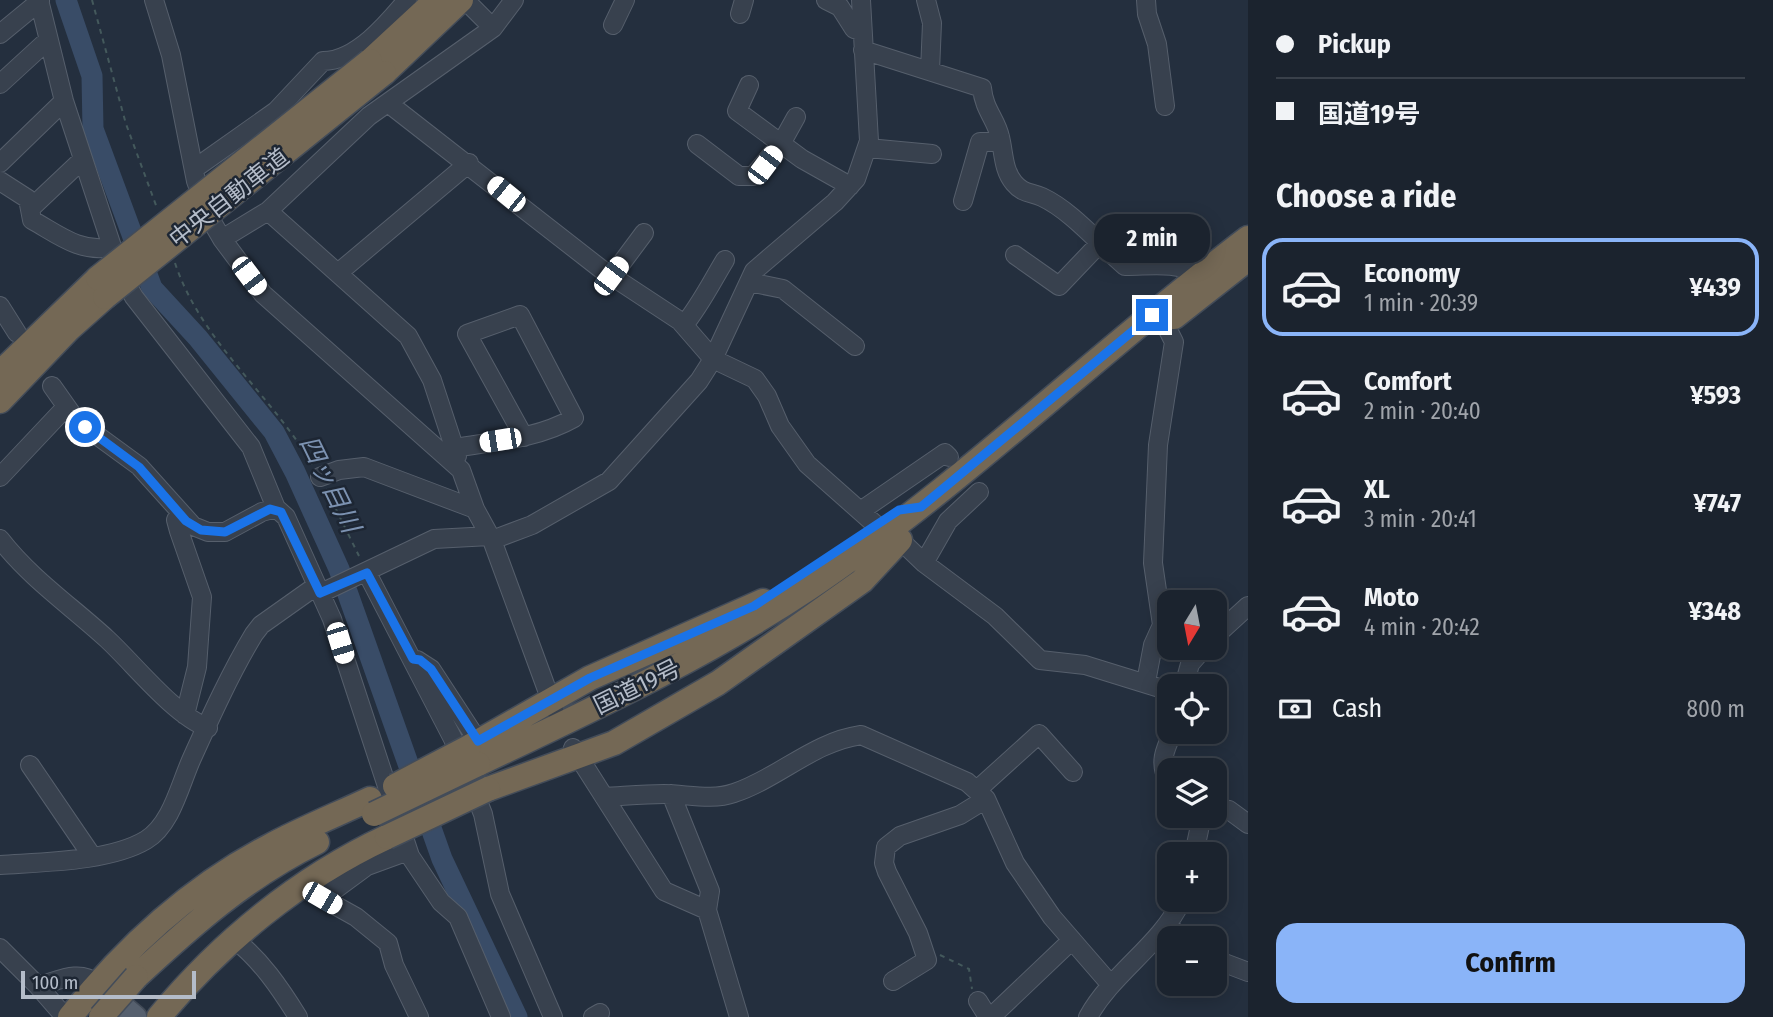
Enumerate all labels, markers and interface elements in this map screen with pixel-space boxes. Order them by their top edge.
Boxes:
text: Pickup [1318,29,1391,60]
text: 国道19号 [1318,99,1420,130]
car [744,142,787,188]
street label: 中央自動車道 [164,143,294,253]
car [484,173,529,215]
text: Choose a ride [1276,177,1457,215]
callout: 2 min [1094,214,1210,262]
text: 2 min [1127,224,1178,252]
car [228,253,271,299]
car [590,253,633,299]
icon: car [1280,256,1343,319]
text: Economy [1364,258,1460,289]
text: ¥439 [1689,272,1741,303]
text: 1 min · 20:39 [1364,289,1478,317]
route end [1136,299,1168,331]
icon: car [1280,364,1343,427]
text: Comfort [1364,366,1452,397]
text: ¥593 [1690,380,1741,411]
text: 2 min · 20:40 [1364,397,1481,425]
route start [69,411,101,443]
car [478,426,523,454]
water label: 四ッ目川 [293,431,368,540]
icon: car [1280,472,1343,535]
text: XL [1364,474,1390,505]
text: ¥747 [1693,488,1741,519]
text: 3 min · 20:41 [1364,505,1477,533]
icon: car [1280,580,1343,643]
text: Moto [1364,582,1419,613]
north arrow [1157,590,1227,660]
map controls [1157,590,1227,996]
text: ¥348 [1688,596,1741,627]
text: 4 min · 20:42 [1364,613,1480,641]
car [324,620,357,666]
street label: 国道19号 [589,654,685,720]
button: locate [1157,674,1227,744]
icon: cash [1276,690,1314,728]
text: Cash [1332,693,1382,724]
text: 800 m [1686,695,1745,723]
button: layers [1157,758,1227,828]
button: + [1157,842,1227,912]
car [299,878,346,918]
button: Confirm [1276,923,1745,1003]
button: − [1157,926,1227,996]
scale bar [21,968,196,1000]
text: 100 m [32,971,78,994]

